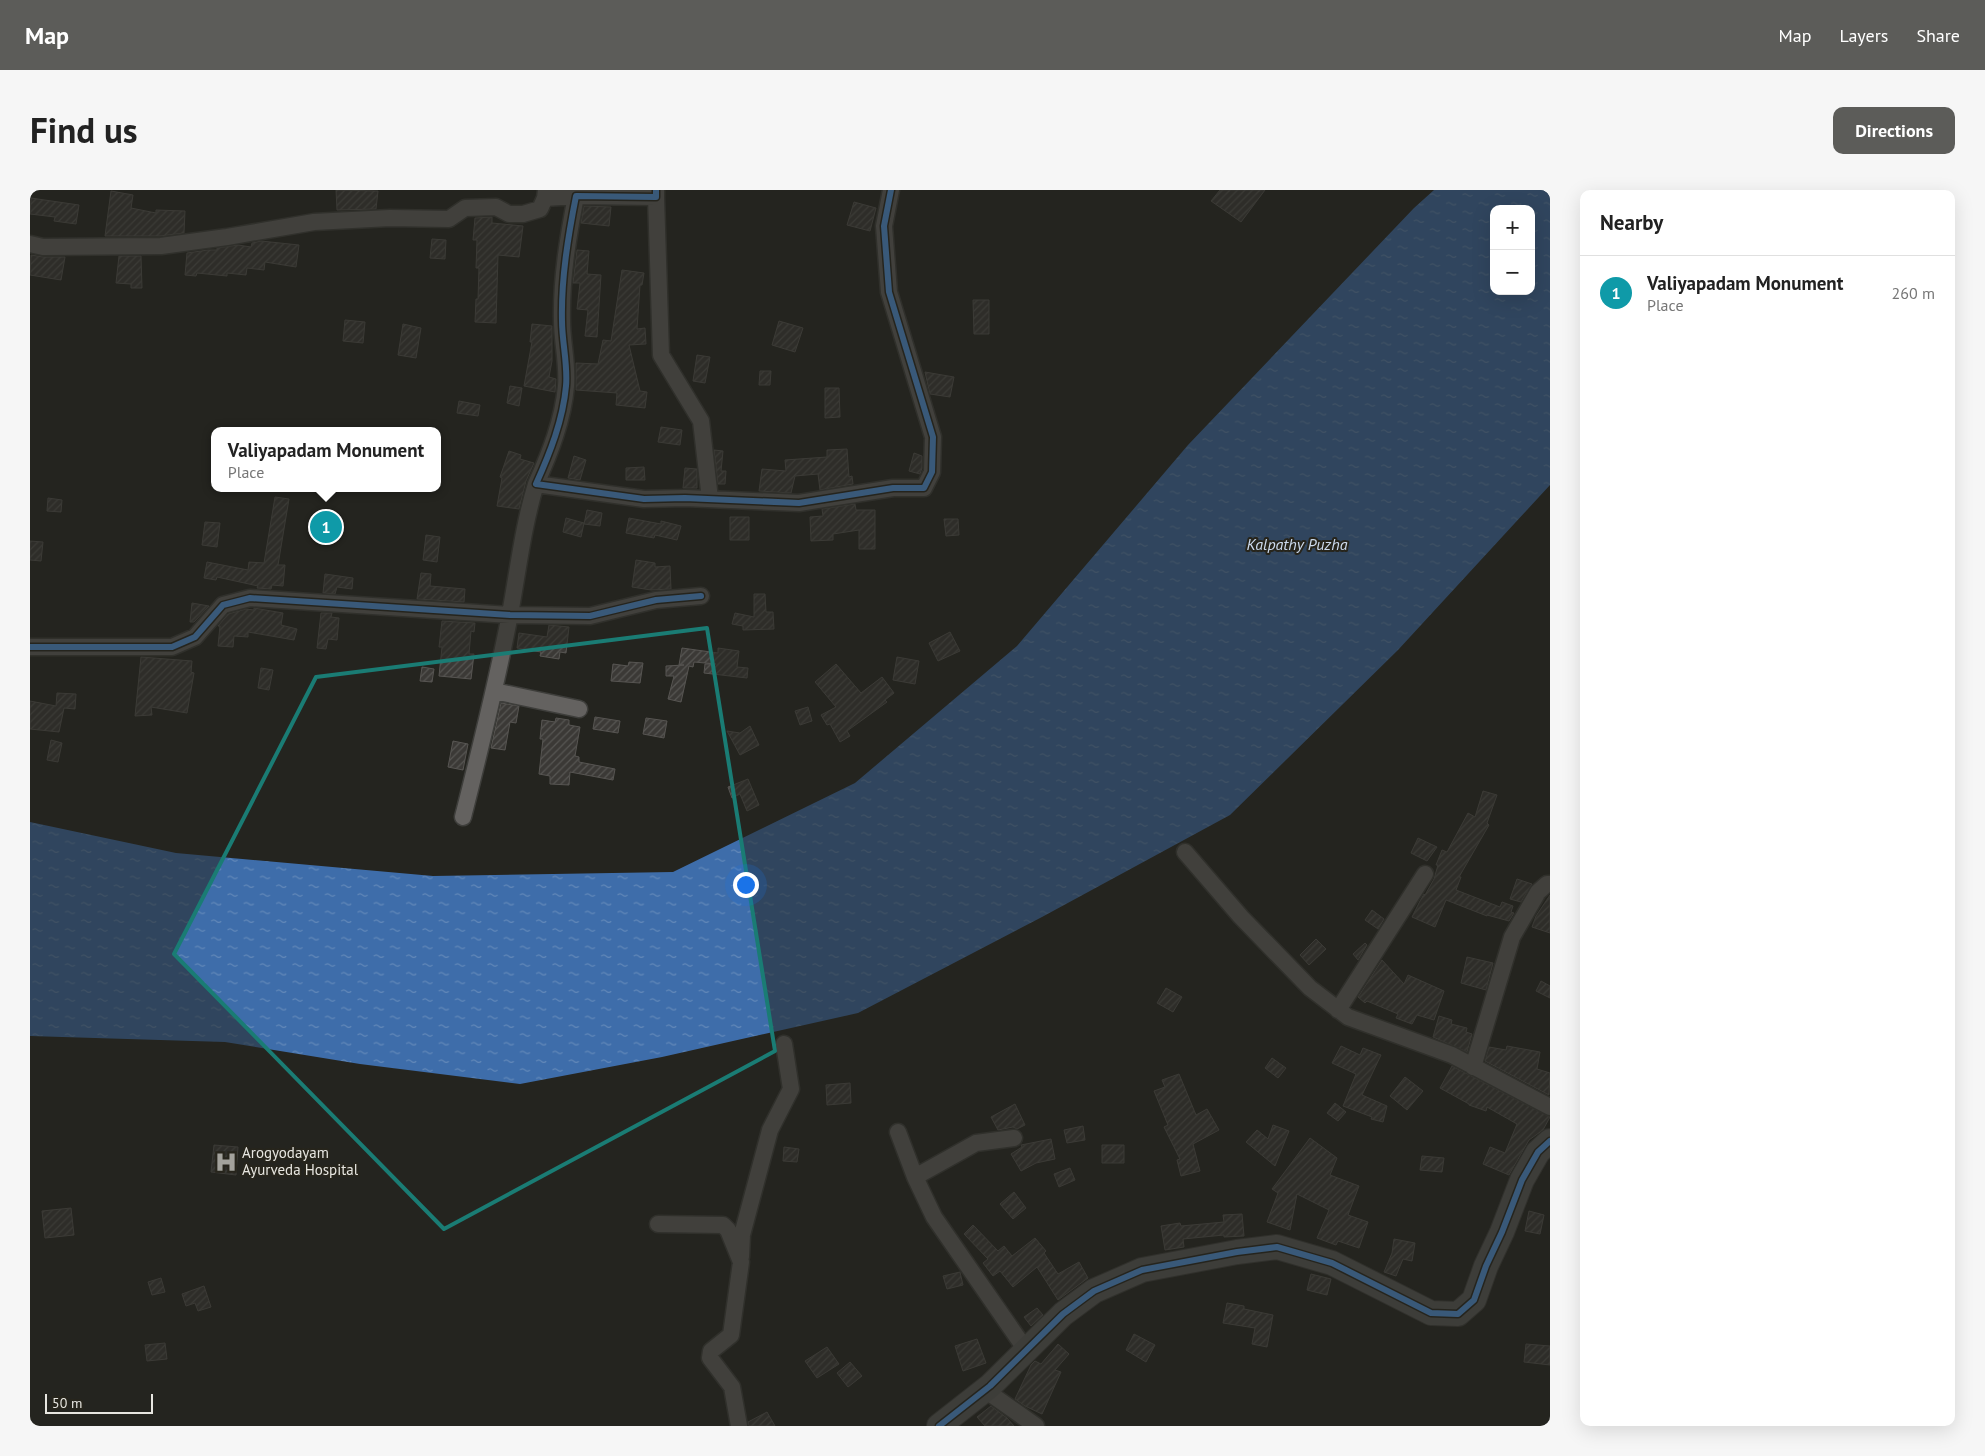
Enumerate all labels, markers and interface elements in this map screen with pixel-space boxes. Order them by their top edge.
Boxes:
text: Map [25,20,69,51]
text: Map [1779,24,1811,47]
text: Layers [1839,24,1888,47]
text: Share [1916,24,1960,47]
text: Find us [30,107,138,153]
button: Directions [1833,107,1955,154]
map controls [1490,205,1535,295]
button: + [1490,205,1535,250]
text: Nearby [1600,209,1663,236]
button: − [1490,250,1535,295]
text: Valiyapadam Monument [1647,271,1843,295]
text: 1 [1611,283,1621,303]
text: 260 m [1892,283,1935,303]
text: Place [1647,295,1684,315]
popup [211,427,441,492]
text: Valiyapadam Monument [228,438,424,462]
text: Place [228,462,264,482]
pin: 1 [310,508,342,546]
water label: Kalpathy Puzha [1247,534,1348,554]
your location [733,872,759,898]
place label: Arogyodayam Ayurveda Hospital [242,1143,359,1179]
hospital icon: Arogyodayam Ayurveda Hospital [213,1149,239,1175]
scale bar [45,1391,152,1414]
text: 50 m [52,1394,82,1412]

